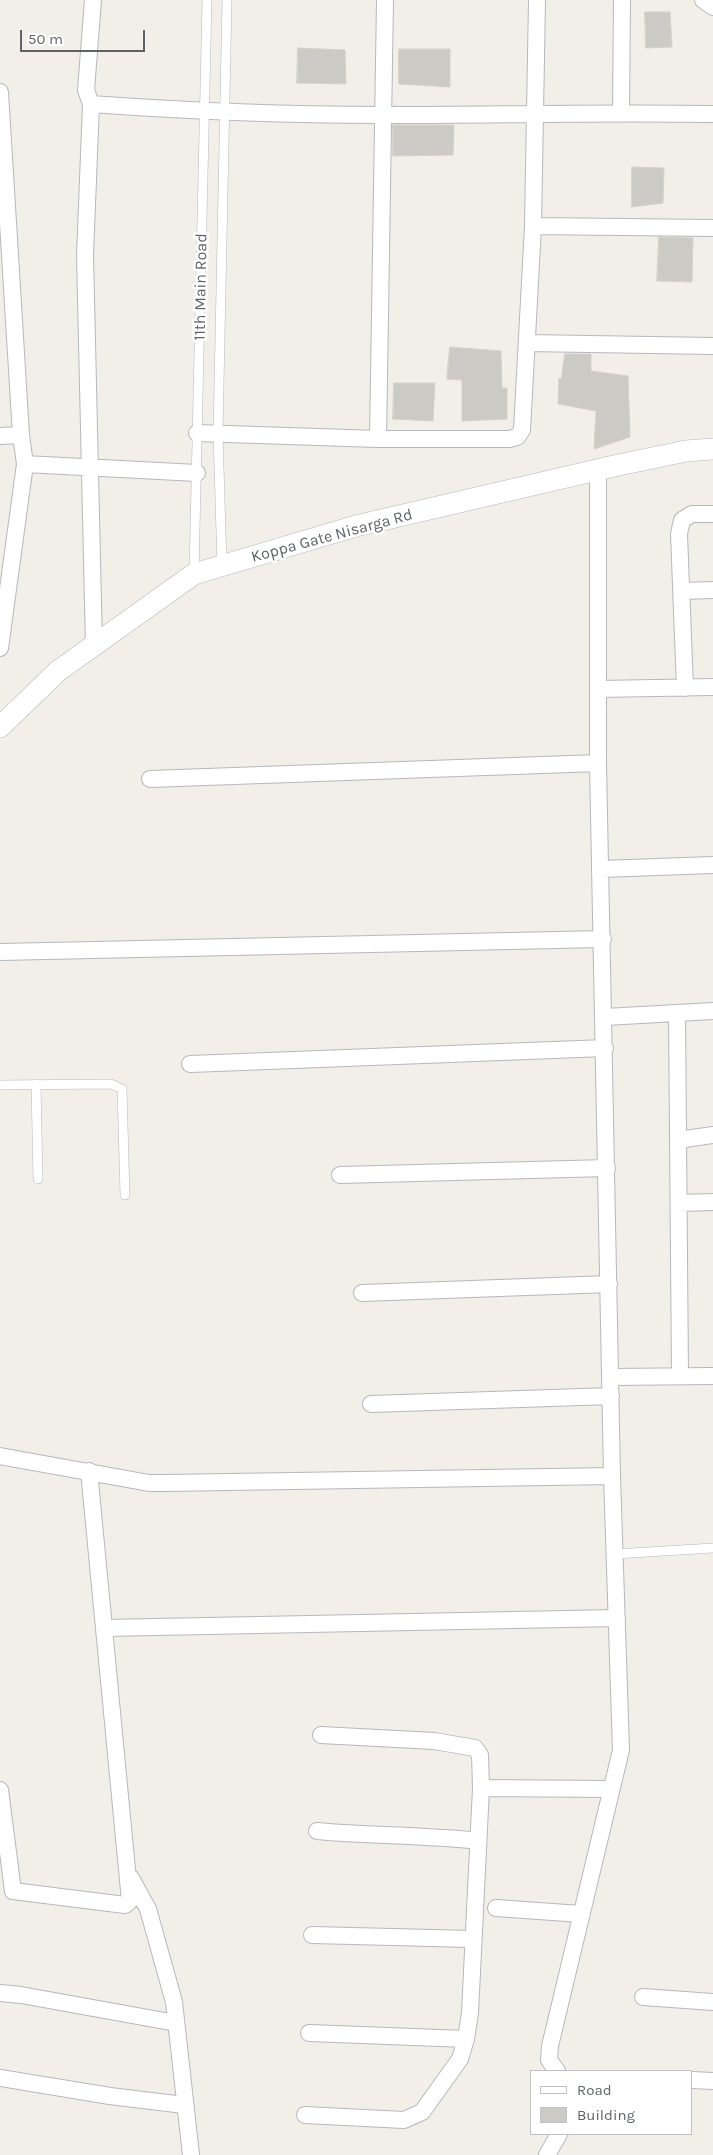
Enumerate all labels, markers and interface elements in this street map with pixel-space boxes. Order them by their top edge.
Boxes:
scale bar [22,20,148,52]
text: 50 m [28,30,63,48]
street label: 11th Main Road [190,233,212,341]
street label: Koppa Gate Nisarga Rd [249,505,415,567]
legend [530,2070,693,2135]
text: Road [577,2081,612,2099]
text: Building [577,2106,635,2124]

